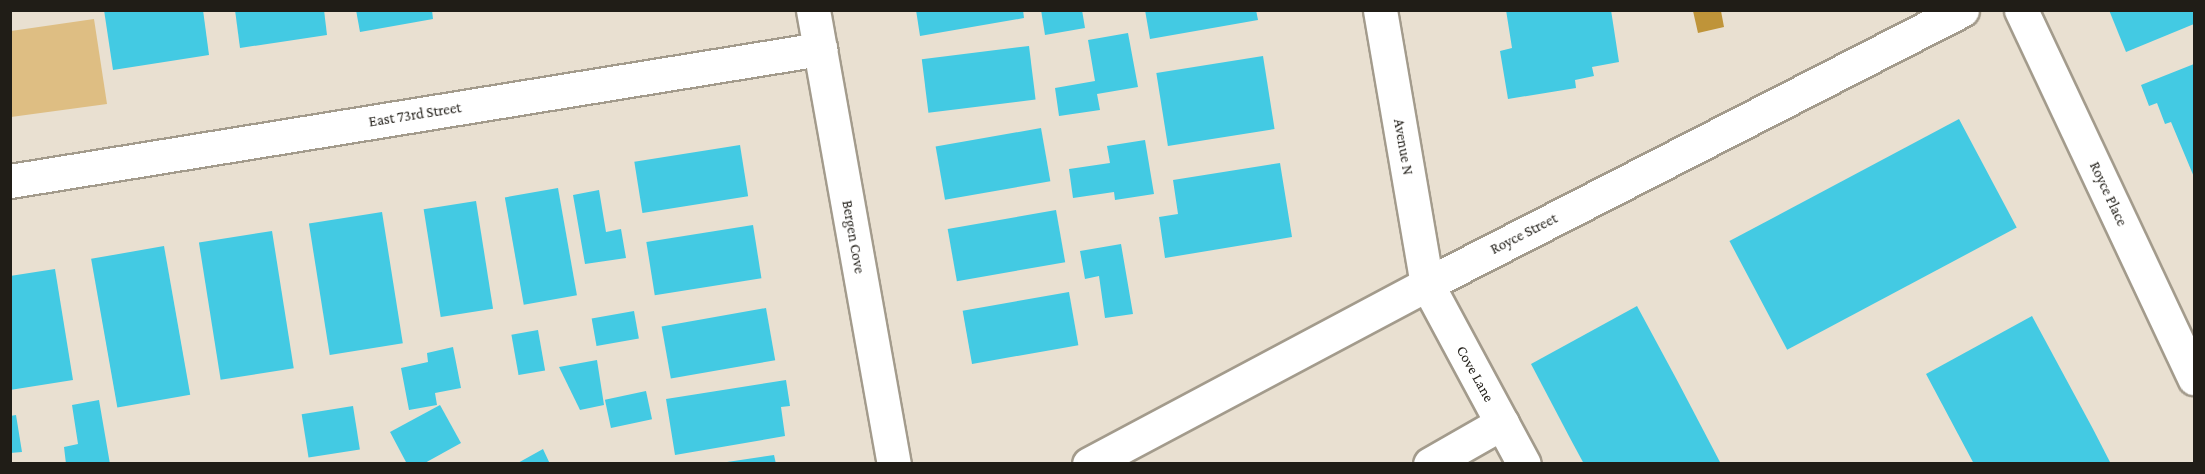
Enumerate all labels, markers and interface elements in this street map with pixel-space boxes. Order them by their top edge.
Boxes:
street label: East 73rd Street [367,99,463,131]
street label: Avenue N [1389,117,1417,177]
street label: Royce Place [2085,159,2131,229]
street label: Bergen Cove [838,199,868,275]
street label: Royce Street [1487,209,1561,259]
street label: Cove Lane [1452,343,1498,405]

